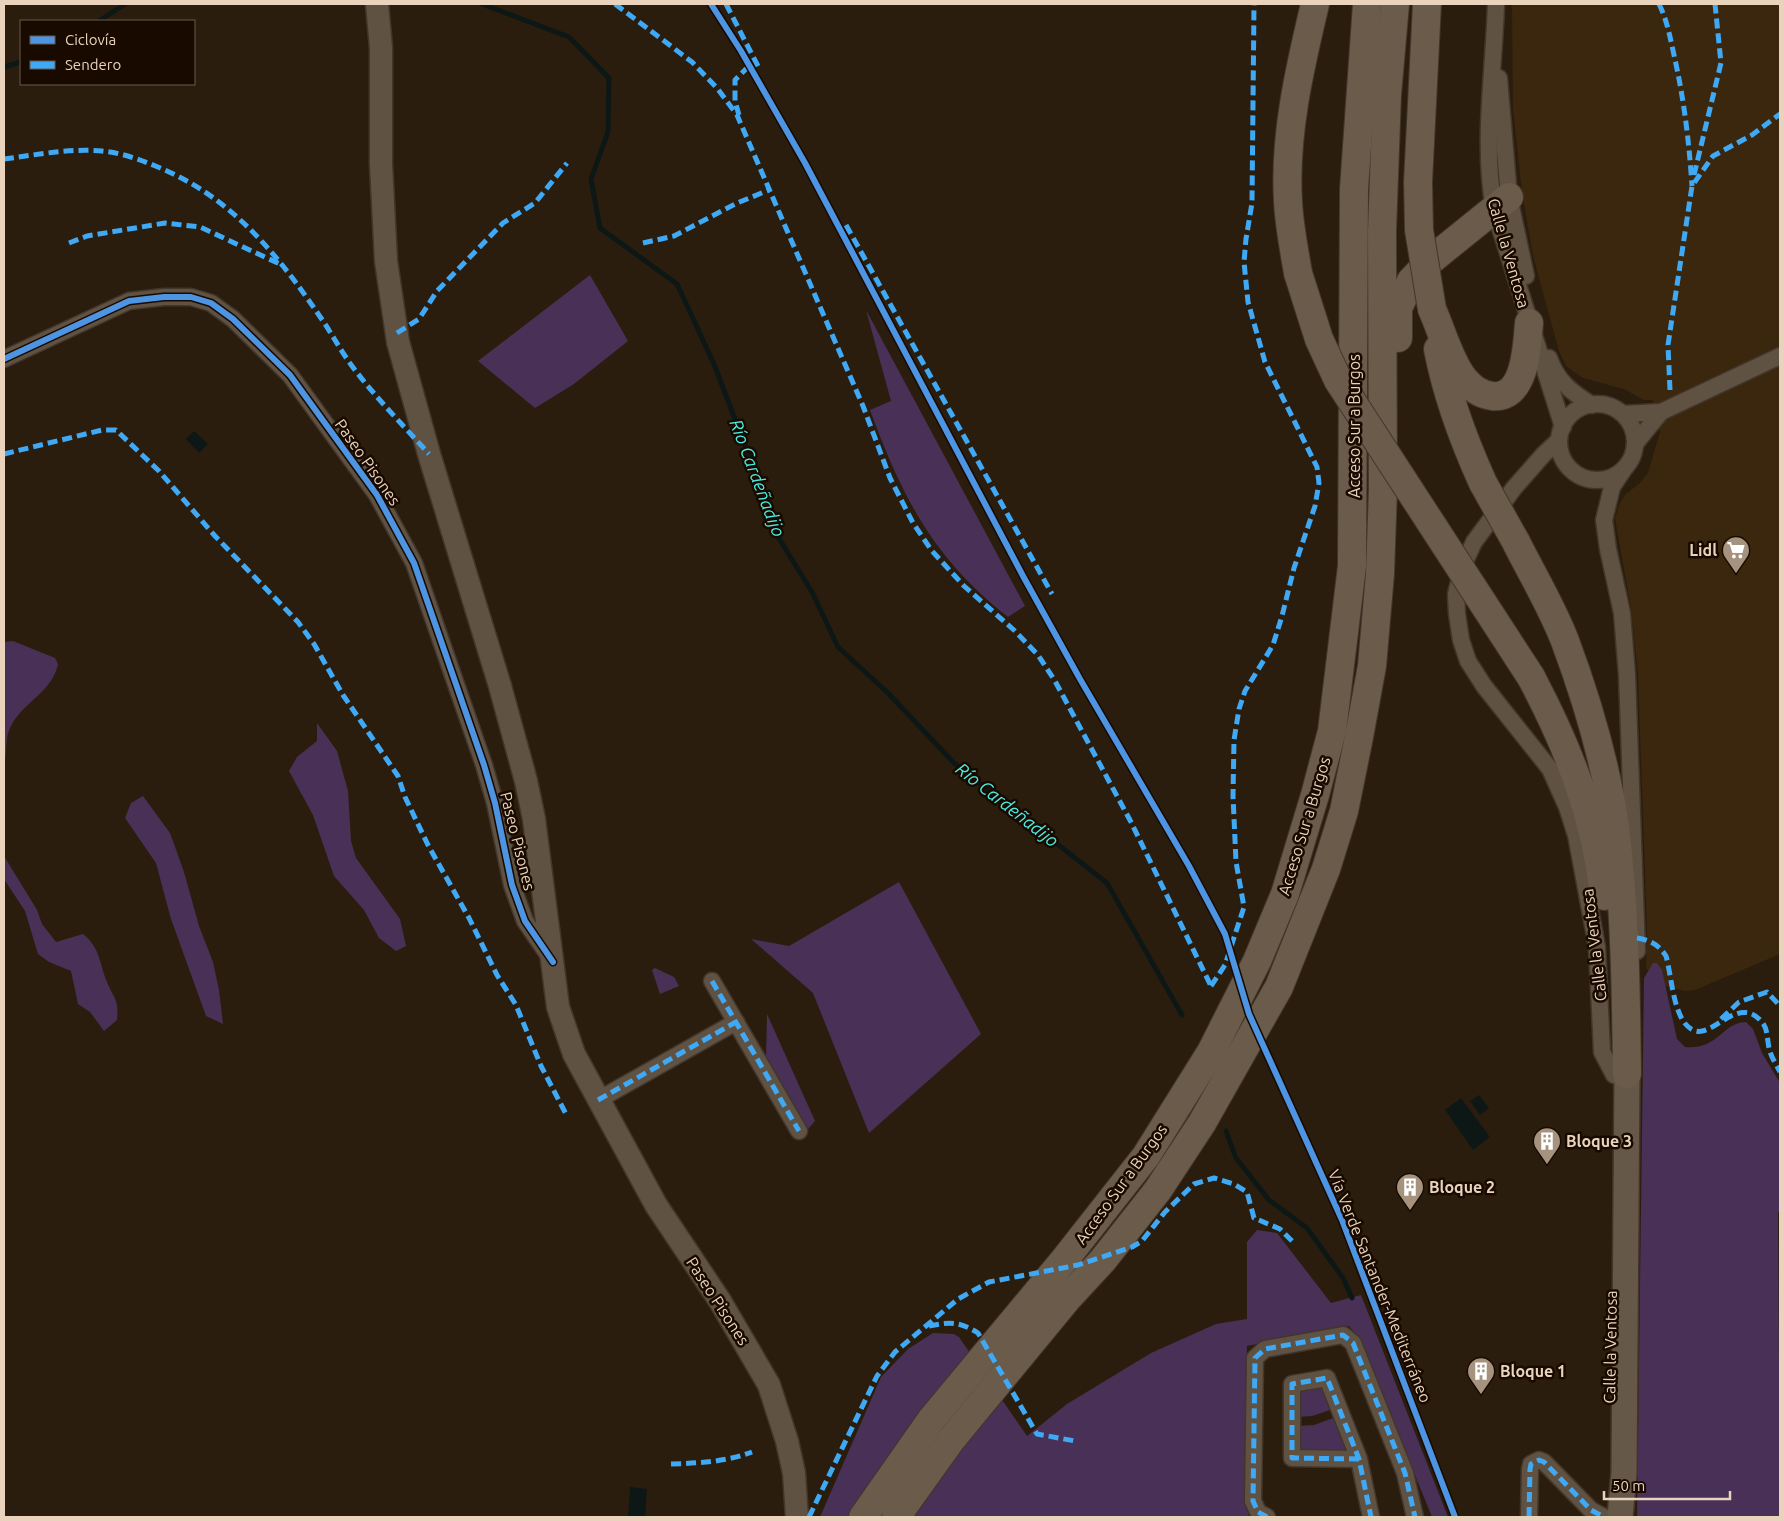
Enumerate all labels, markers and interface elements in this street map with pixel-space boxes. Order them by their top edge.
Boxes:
legend [20,20,195,85]
text: Ciclovía [65,31,116,48]
text: Sendero [65,56,121,73]
street label: Calle la Ventosa [1485,196,1533,310]
street label: Acceso Sur a Burgos [1345,354,1363,498]
street label: Paseo Pisones [332,415,404,509]
water label: Río Cardeñadijo [726,416,790,539]
supermarket icon: Lidl [1721,535,1751,574]
place label: Lidl [1689,541,1717,559]
street label: Acceso Sur a Burgos [1274,754,1334,897]
water label: Río Cardeñadijo [952,758,1063,851]
street label: Paseo Pisones [497,790,539,892]
street label: Calle la Ventosa [1578,888,1610,1002]
street label: Acceso Sur a Burgos [1071,1120,1171,1248]
building icon: Bloque 3 [1532,1126,1562,1165]
place label: Bloque 3 [1566,1132,1632,1150]
street label: Vía Verde Santander-Mediterráneo [1325,1167,1435,1405]
building icon: Bloque 2 [1395,1172,1425,1211]
place label: Bloque 2 [1429,1178,1495,1196]
street label: Paseo Pisones [683,1254,753,1348]
street label: Calle la Ventosa [1600,1290,1620,1404]
building icon: Bloque 1 [1466,1356,1496,1395]
place label: Bloque 1 [1500,1362,1566,1380]
scale bar [1604,1468,1730,1500]
text: 50 m [1612,1477,1645,1494]

